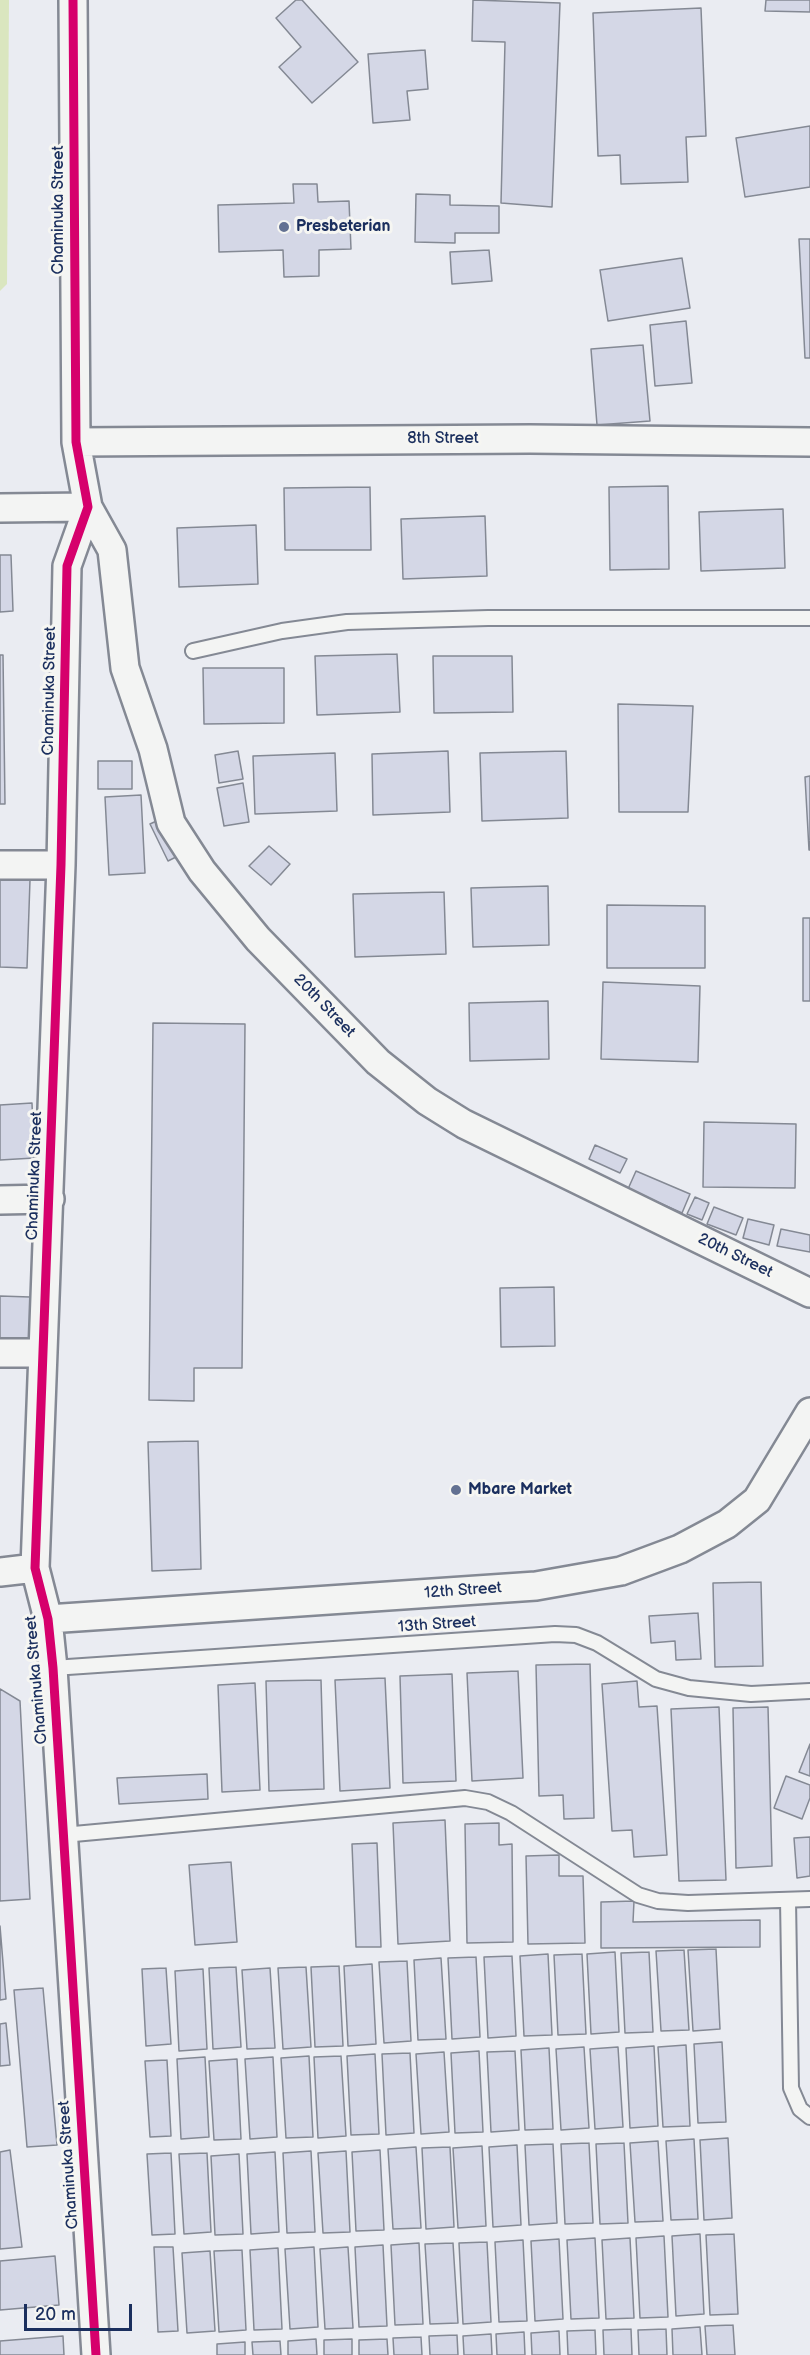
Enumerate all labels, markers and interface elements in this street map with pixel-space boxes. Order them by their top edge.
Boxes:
street label: Chaminuka Street [49,146,69,274]
place label: Presbeterian [296,217,390,237]
marker: Presbeterian [277,220,291,234]
street label: 8th Street [407,429,479,449]
street label: Chaminuka Street [39,626,61,756]
street label: 20th Street [289,970,359,1042]
street label: Chaminuka Street [23,1111,47,1241]
street label: 20th Street [694,1230,776,1282]
place label: Mbare Market [468,1480,572,1500]
marker: Mbare Market [449,1483,463,1497]
street label: 12th Street [424,1579,502,1603]
street label: 13th Street [397,1613,477,1637]
street label: Chaminuka Street [22,1615,52,1745]
street label: Chaminuka Street [55,2100,83,2230]
scale bar [27,2292,135,2330]
text: 20 m [35,2304,76,2325]

